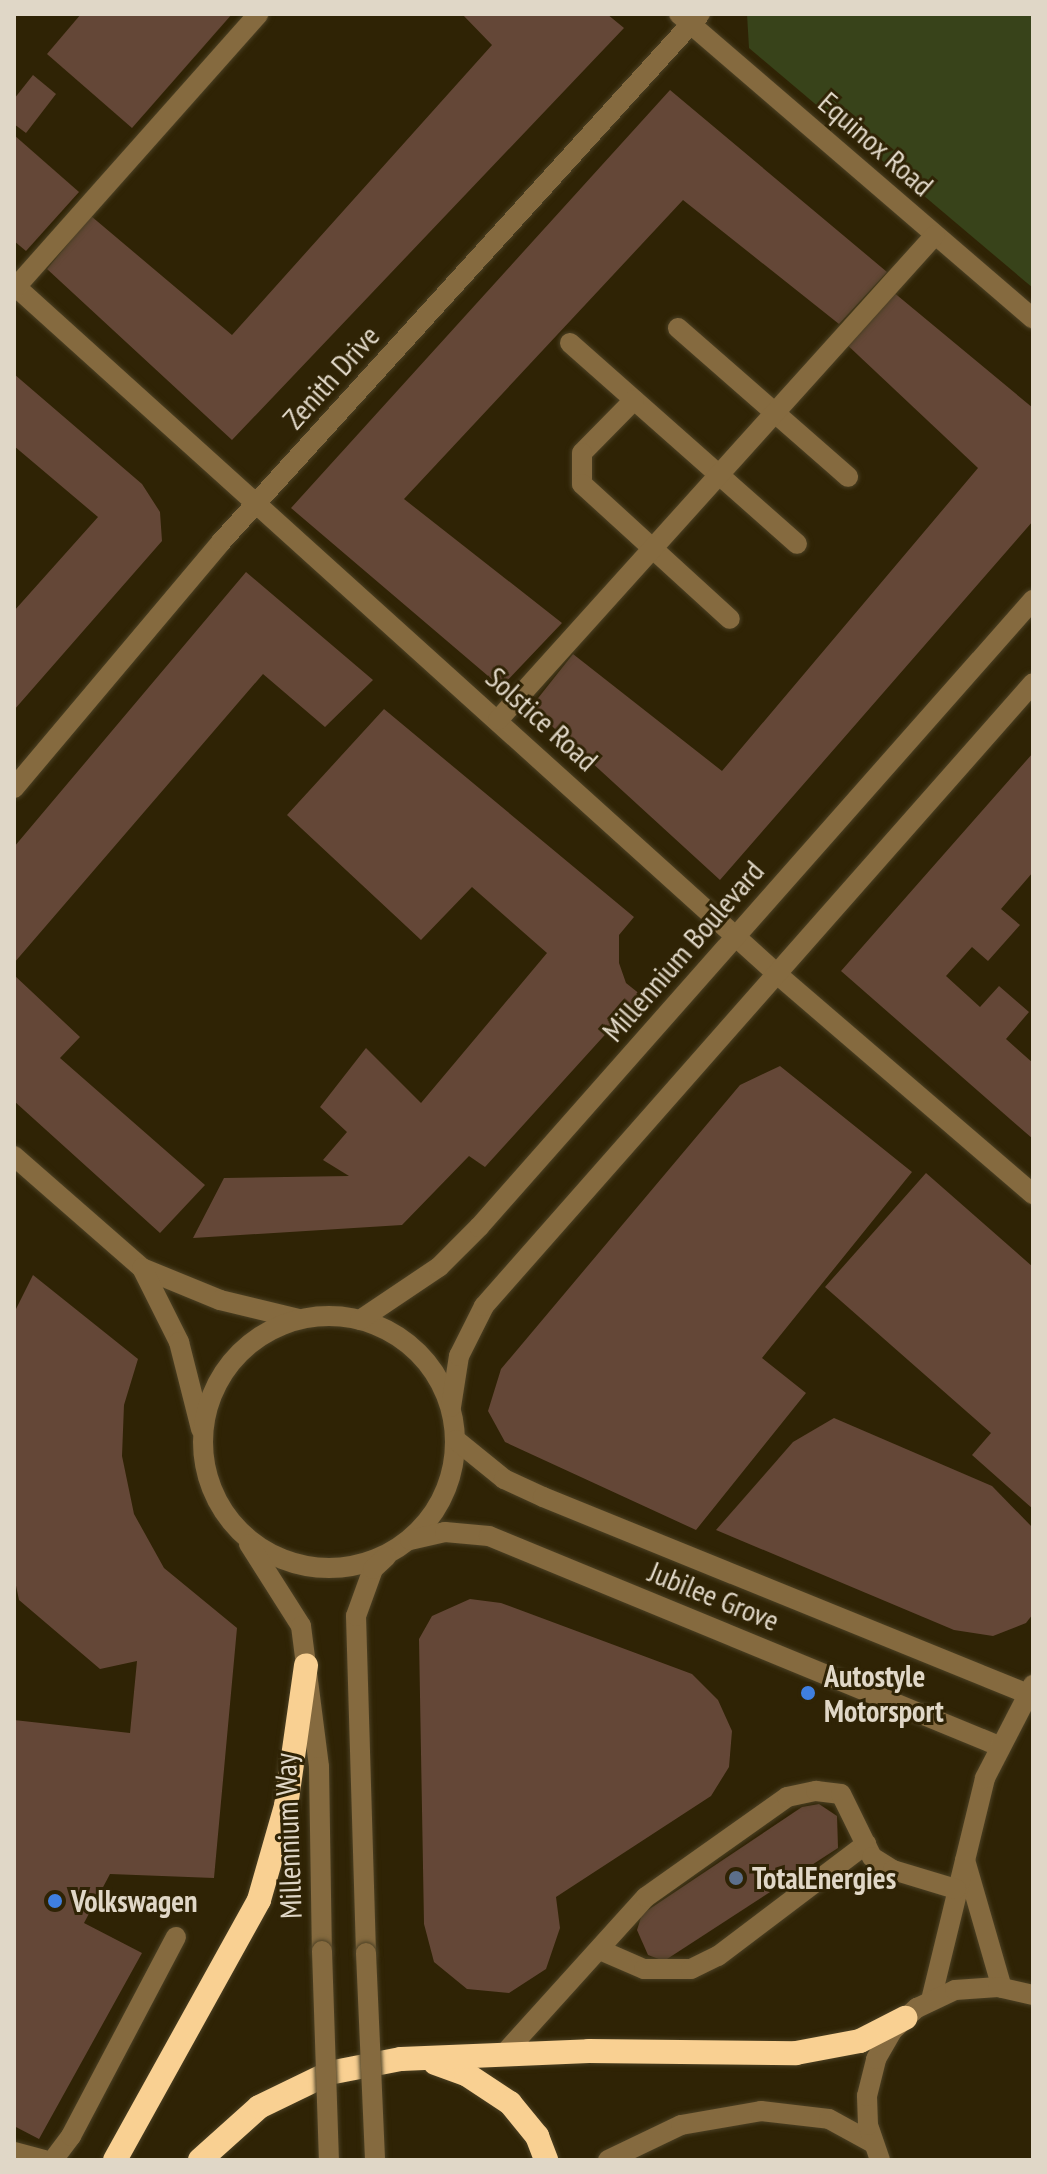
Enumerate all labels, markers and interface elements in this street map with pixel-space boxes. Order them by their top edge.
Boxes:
street label: Equinox Road [811,84,941,204]
street label: Zenith Drive [275,318,387,436]
street label: Solstice Road [479,660,605,778]
street label: Millennium Boulevard [595,853,771,1049]
street label: Jubilee Grove [644,1554,784,1638]
place label: Autostyle Motorsport [824,1658,944,1728]
marker: Autostyle Motorsport [799,1684,817,1702]
street label: Millennium Way [267,1752,309,1920]
place label: TotalEnergies [752,1860,896,1896]
marker: TotalEnergies [727,1869,745,1887]
place label: Volkswagen [71,1883,198,1919]
marker: Volkswagen [46,1892,64,1910]

